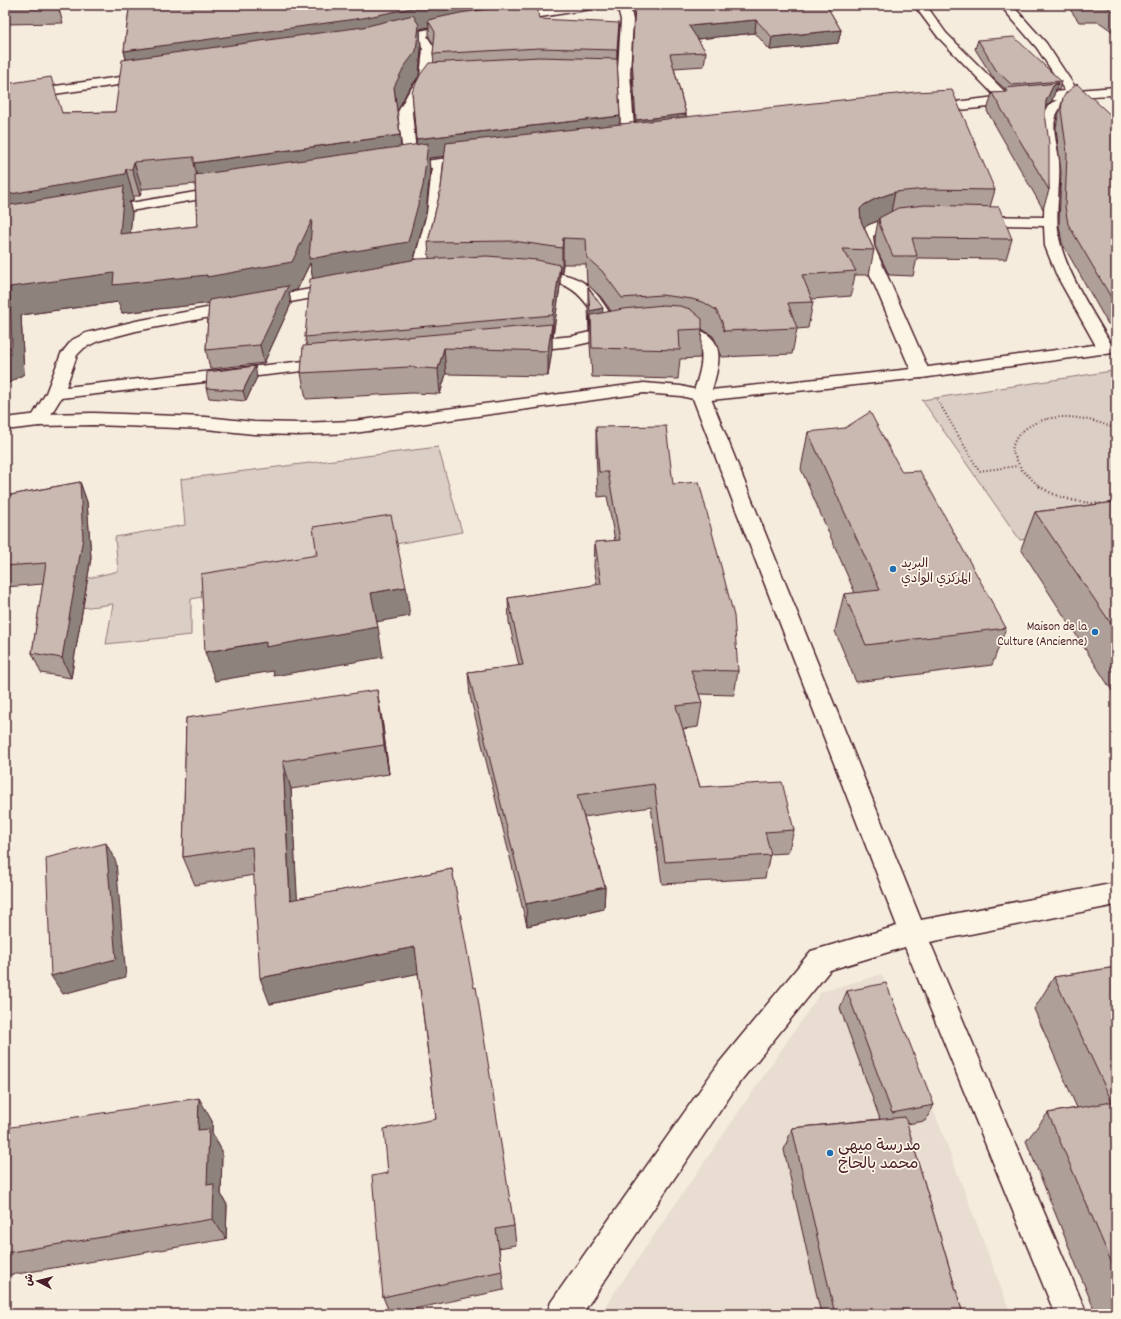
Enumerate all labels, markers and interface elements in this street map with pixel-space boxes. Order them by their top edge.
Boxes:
place label: البريد المركزي الوادي [901,555,971,589]
marker: البريد المركزي الوادي [888,564,898,574]
place label: Maison de la Culture (Ancienne) [997,618,1088,652]
marker: Maison de la Culture (Ancienne) [1090,627,1100,637]
place label: مدرسة ميهي محمد بالحاج [838,1135,921,1176]
marker: مدرسة ميهي محمد بالحاج [825,1148,835,1158]
north arrow [18,1261,58,1301]
text: ش [21,1273,39,1287]

